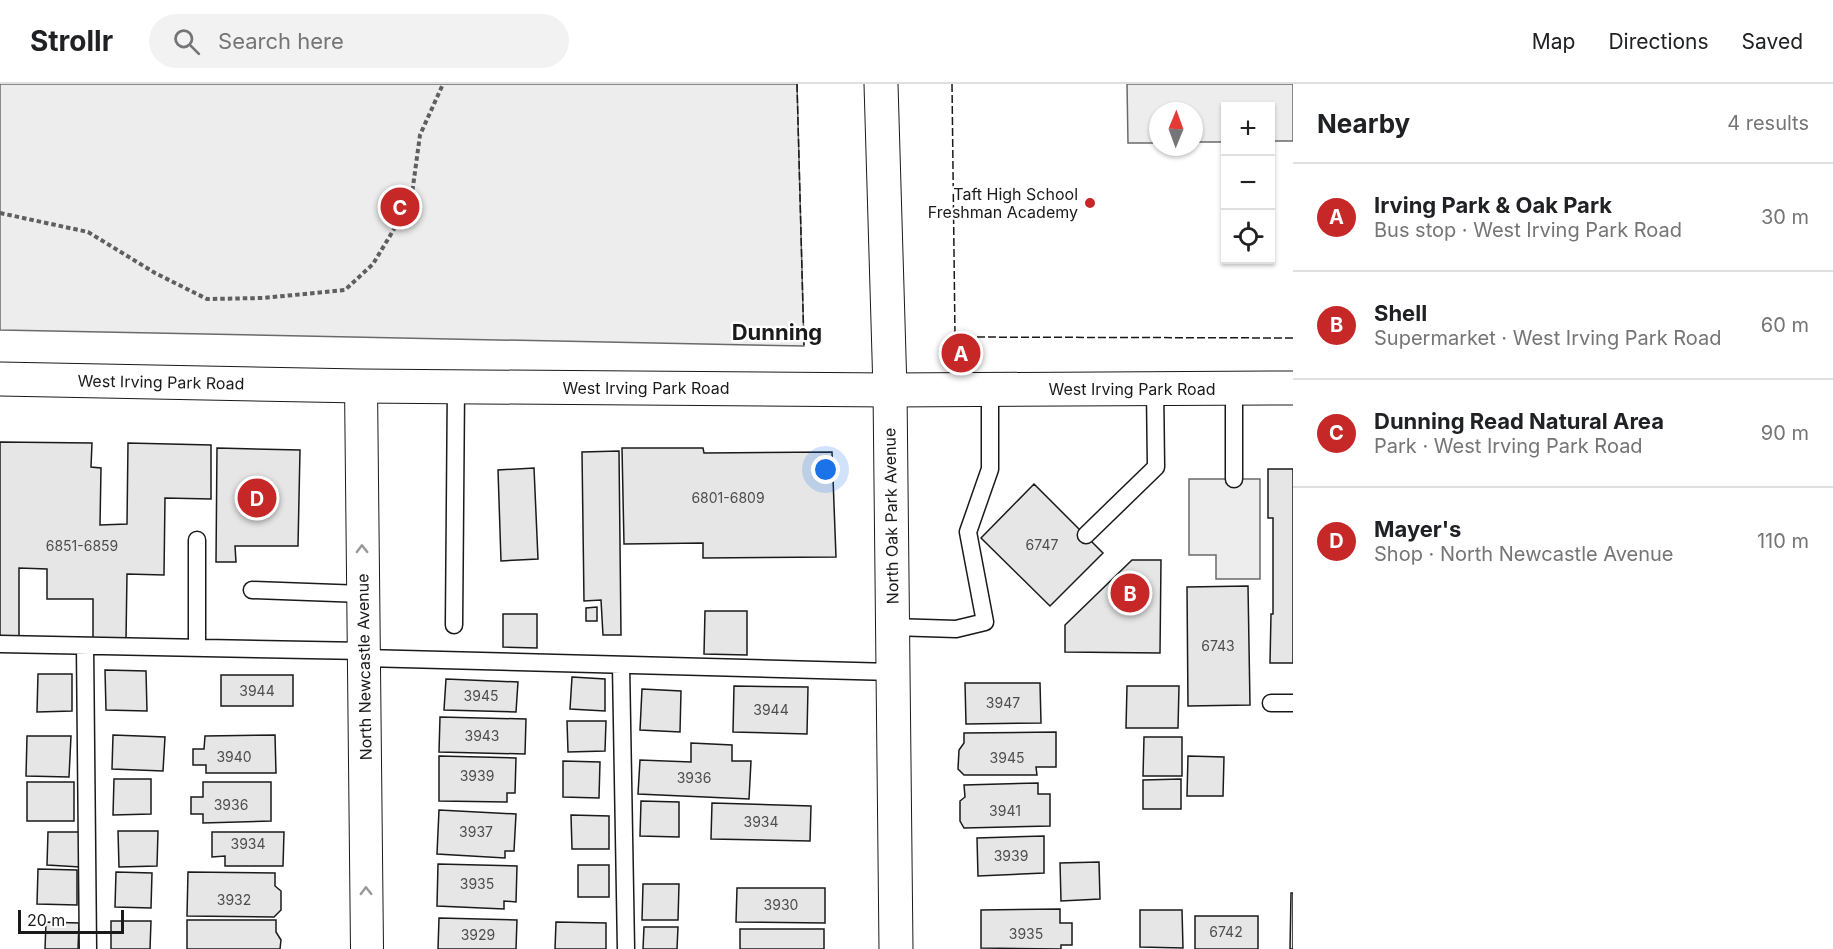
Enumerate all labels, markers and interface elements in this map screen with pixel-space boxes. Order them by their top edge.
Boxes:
search box [149,14,569,68]
text: Strollr [30,24,113,58]
icon: search [170,25,203,58]
text: Search here [218,28,344,54]
text: Map [1532,29,1575,54]
text: Directions [1608,29,1709,54]
text: Saved [1742,29,1803,54]
north arrow [1149,102,1203,156]
map controls [1221,102,1275,264]
button: + [1221,102,1275,156]
text: Nearby [1317,108,1410,139]
text: 4 results [1727,111,1809,135]
button: − [1221,156,1275,210]
pin: C [380,184,420,230]
place label: Taft High School Freshman Academy [928,184,1078,222]
text: Irving Park & Oak Park [1374,192,1612,218]
marker: Taft High School Freshman Academy [1083,196,1097,210]
text: A [1329,205,1344,229]
text: 30 m [1761,205,1809,229]
button: locate [1221,210,1275,264]
text: Bus stop · West Irving Park Road [1374,218,1682,242]
text: Shell [1374,300,1427,326]
text: B [1330,313,1343,337]
text: 60 m [1761,313,1809,337]
district label: Dunning [732,319,822,345]
text: Supermarket · West Irving Park Road [1374,326,1722,350]
pin: A [942,330,980,376]
street label: West Irving Park Road [77,371,245,393]
street label: West Irving Park Road [562,378,730,398]
street label: West Irving Park Road [1048,379,1216,399]
text: Dunning Read Natural Area [1374,408,1664,434]
text: C [1329,421,1344,445]
text: 90 m [1761,421,1809,445]
street label: North Oak Park Avenue [879,428,903,604]
text: Park · West Irving Park Road [1374,434,1643,458]
your location [811,455,840,484]
pin: D [238,476,276,520]
house number: 6801-6809 [691,489,765,506]
text: Mayer's [1374,516,1461,542]
text: D [1329,529,1344,553]
text: 110 m [1757,529,1809,553]
house number: 6747 [1026,536,1058,553]
house number: 6851-6859 [46,537,118,554]
text: Shop · North Newcastle Avenue [1374,542,1674,566]
one-way arrow [356,544,369,553]
pin: B [1110,570,1150,616]
street label: North Newcastle Avenue [352,573,376,761]
house number: 6743 [1201,637,1235,654]
house number: 3944 [239,682,275,699]
house number: 3945 [464,687,498,704]
house number: 3947 [986,694,1020,711]
house number: 3944 [753,701,789,718]
house number: 3943 [464,727,500,744]
house number: 3940 [216,748,252,765]
house number: 3945 [990,749,1024,766]
house number: 3939 [460,767,494,784]
house number: 3936 [677,769,711,786]
house number: 3936 [214,796,248,813]
house number: 3941 [989,802,1021,819]
house number: 3934 [743,813,779,830]
house number: 3937 [459,823,493,840]
house number: 3934 [230,835,266,852]
house number: 3939 [994,847,1028,864]
house number: 3935 [460,875,494,892]
one-way arrow [360,886,372,895]
house number: 3932 [217,891,251,908]
house number: 3930 [764,896,798,913]
scale bar [18,907,124,934]
text: 20 m [27,910,65,930]
house number: 6742 [1209,923,1243,940]
house number: 3935 [1009,925,1043,942]
house number: 3929 [461,926,495,943]

